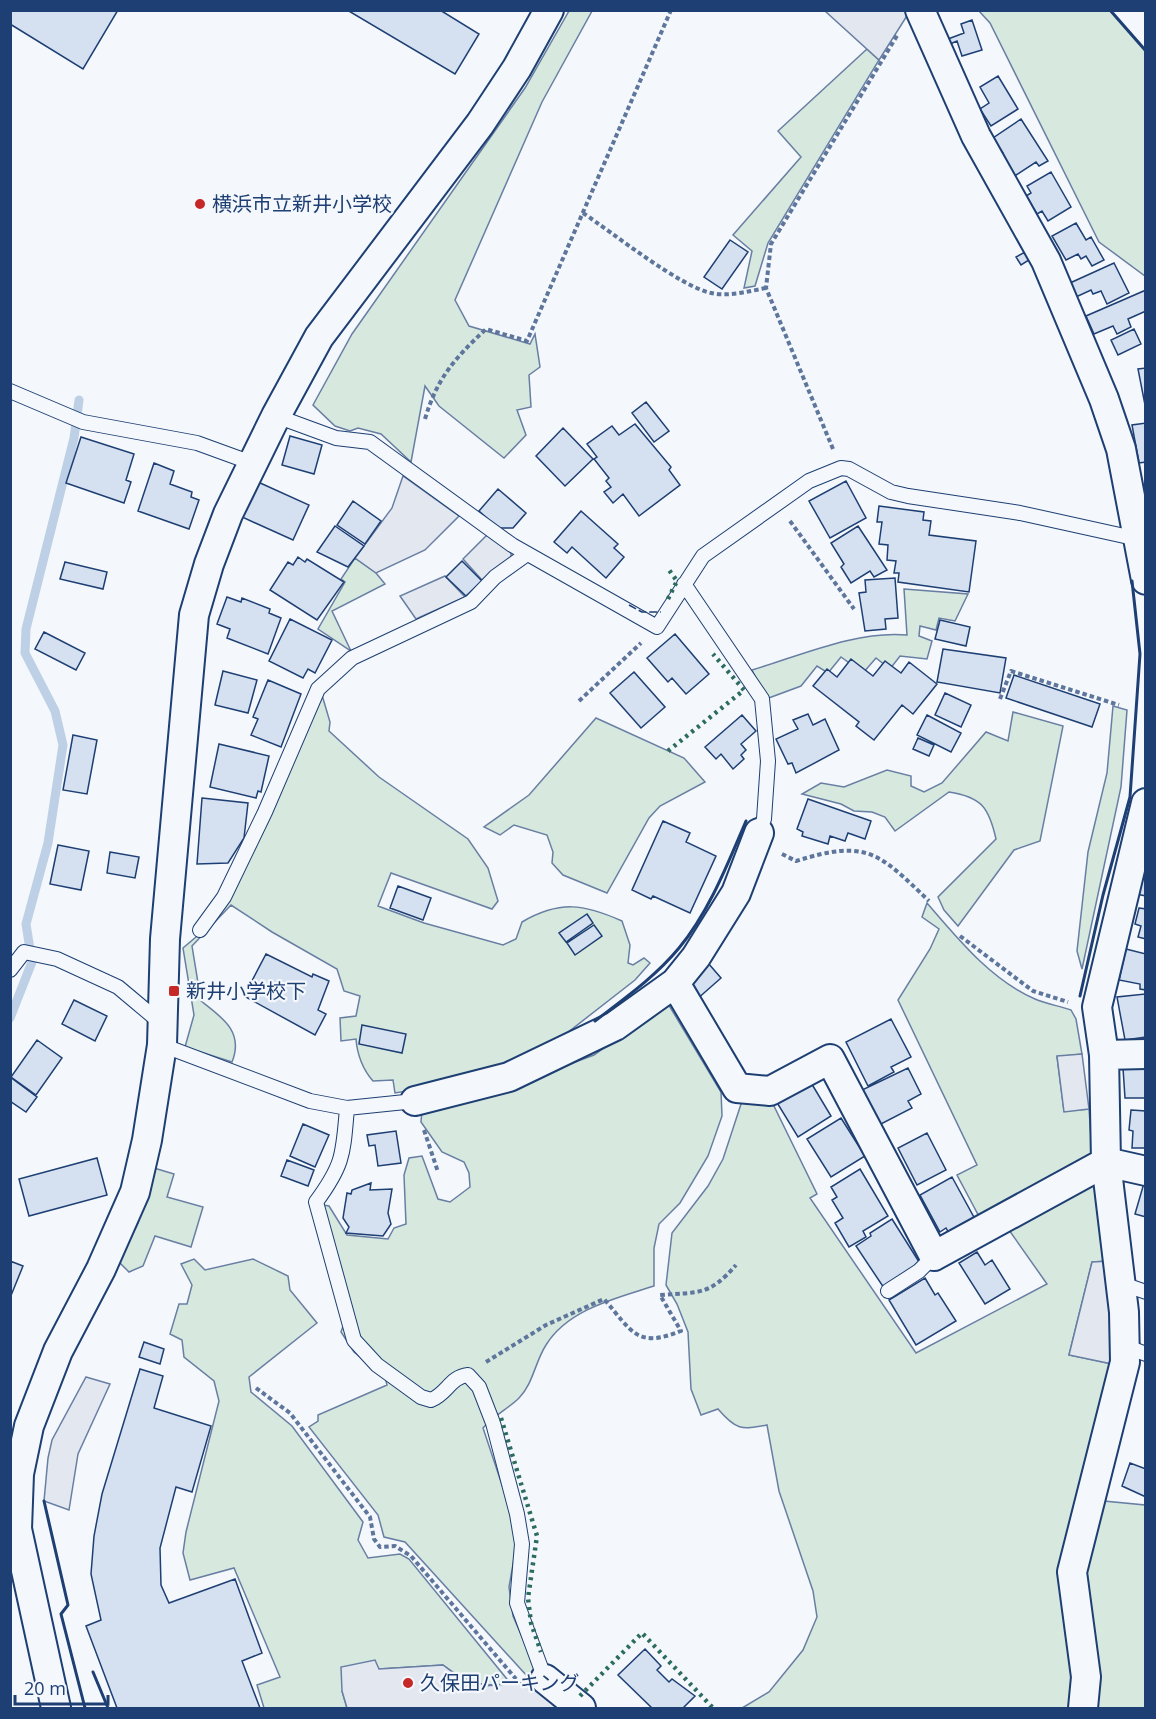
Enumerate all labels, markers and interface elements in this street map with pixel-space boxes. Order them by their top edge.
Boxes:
place label: 横浜市立新井小学校 [212,190,392,217]
marker: 横浜市立新井小学校 [193,197,207,211]
place label: 新井小学校下 [186,977,306,1004]
marker: 新井小学校下 [167,984,181,998]
scale bar [15,1668,108,1706]
place label: 久保田パーキング [420,1669,579,1696]
text: 20 m [24,1676,66,1700]
marker: 久保田パーキング [401,1676,415,1690]

